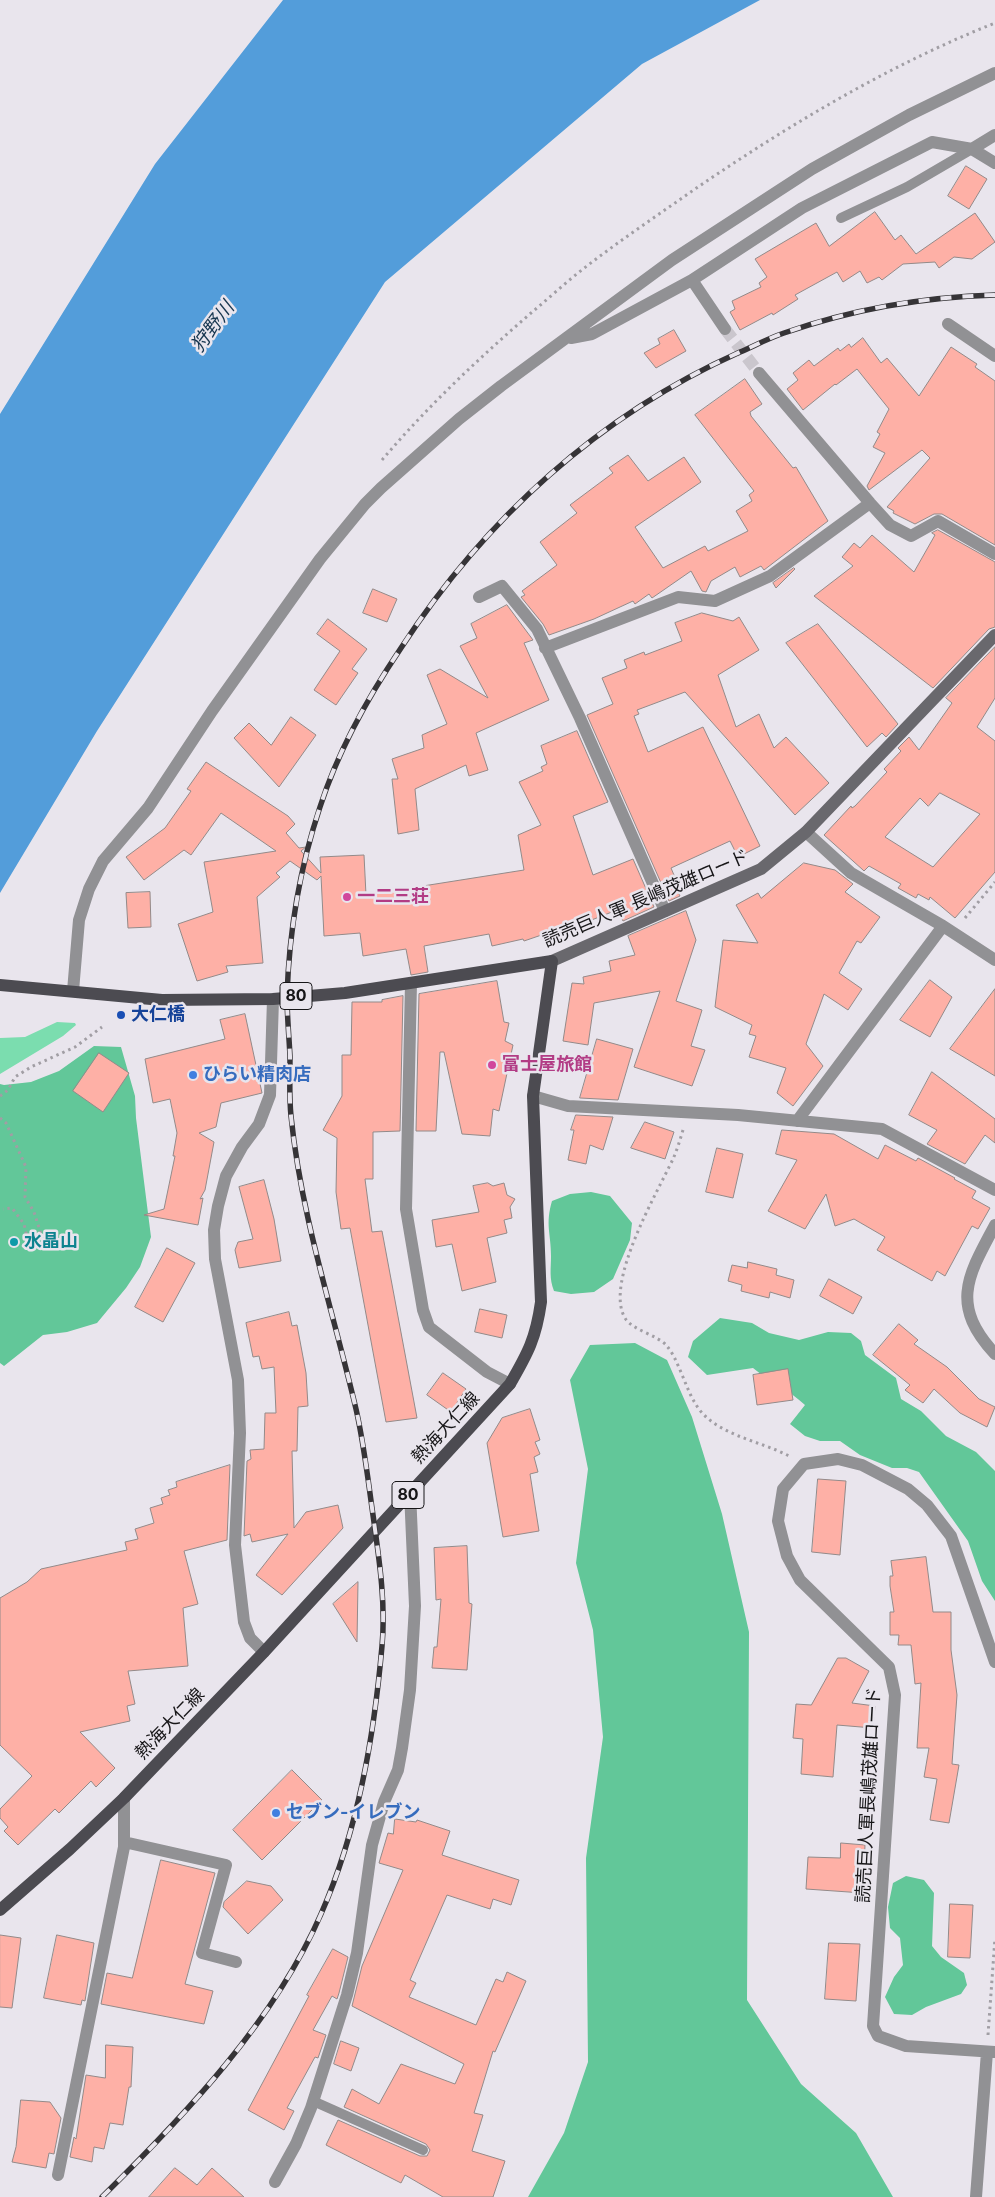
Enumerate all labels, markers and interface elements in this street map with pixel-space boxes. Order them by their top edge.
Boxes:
water label: 狩野川 [187,297,239,357]
street label: 読売巨人軍 長嶋茂雄ロード [540,846,752,952]
place label: 一二三荘 [357,886,429,908]
marker: 一二三荘 [341,891,353,903]
road number: 80 [280,982,312,1009]
place label: 大仁橋 [131,1004,185,1026]
marker: 大仁橋 [115,1009,127,1021]
place label: 富士屋旅館 [502,1054,592,1076]
marker: 富士屋旅館 [486,1059,498,1071]
place label: ひらい精肉店 [203,1064,311,1086]
marker: ひらい精肉店 [187,1069,199,1081]
place label: 水晶山 [24,1231,78,1253]
marker: 水晶山 [8,1236,20,1248]
street label: 熱海大仁線 [407,1388,485,1468]
road number: 80 [392,1482,424,1508]
street label: 熱海大仁線 [131,1684,209,1764]
street label: 読売巨人軍長嶋茂雄ロード [853,1687,885,1903]
place label: セブン-イレブン [286,1802,420,1824]
marker: セブン-イレブン [270,1807,282,1819]

